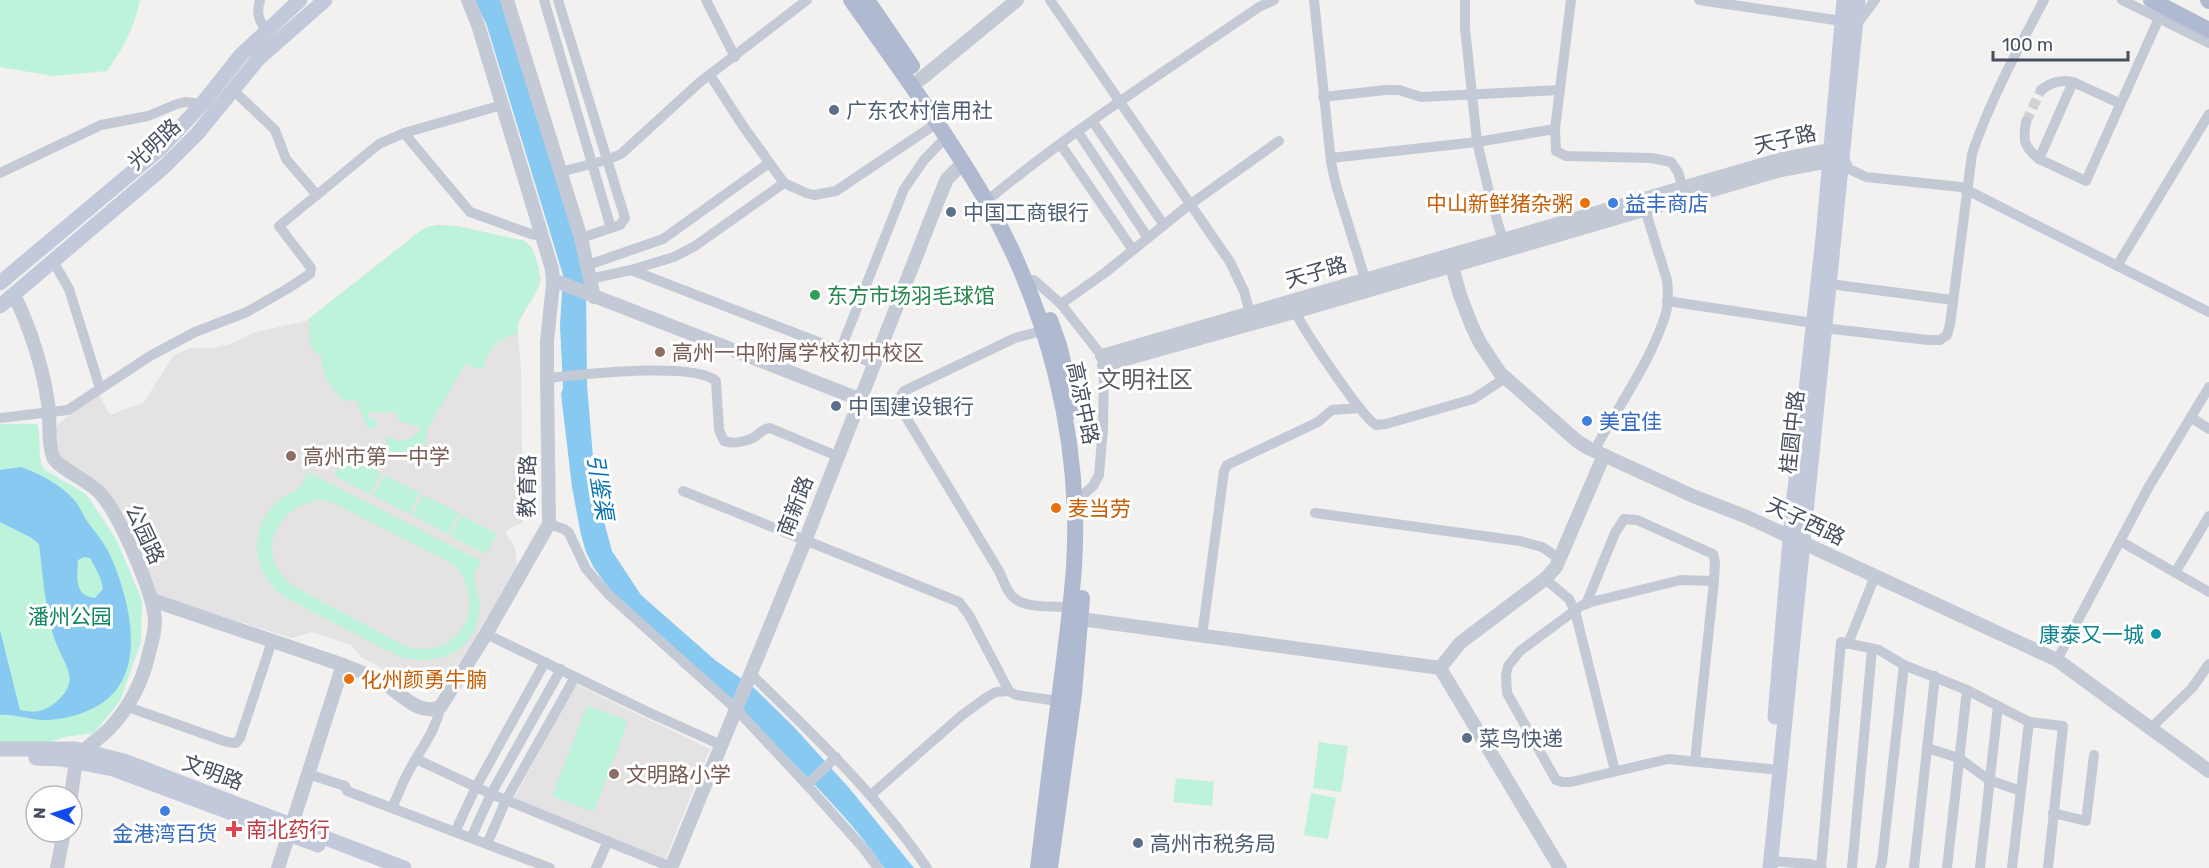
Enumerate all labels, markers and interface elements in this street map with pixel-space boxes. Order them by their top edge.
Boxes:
scale bar [1993,24,2128,62]
text: 100 m [2002,34,2053,56]
place label: 广东农村信用社 [846,98,993,123]
marker: 广东农村信用社 [827,103,841,117]
street label: 光明路 [122,113,186,175]
street label: 天子路 [1751,120,1819,158]
place label: 中山新鲜猪杂粥 [1426,191,1573,216]
place label: 益丰商店 [1625,191,1709,216]
marker: 中山新鲜猪杂粥 [1578,196,1592,210]
marker: 益丰商店 [1606,196,1620,210]
place label: 中国工商银行 [963,200,1089,225]
marker: 中国工商银行 [944,205,958,219]
street label: 天子路 [1282,251,1350,293]
place label: 东方市场羽毛球馆 [827,283,995,308]
marker: 东方市场羽毛球馆 [808,288,822,302]
place label: 高州一中附属学校初中校区 [672,340,924,365]
marker: 高州一中附属学校初中校区 [653,345,667,359]
street label: 高凉中路 [1062,359,1104,447]
district label: 文明社区 [1097,366,1193,394]
street label: 桂圆中路 [1775,389,1809,475]
place label: 中国建设银行 [848,394,974,419]
marker: 中国建设银行 [829,399,843,413]
place label: 美宜佳 [1599,409,1662,434]
marker: 美宜佳 [1580,414,1594,428]
place label: 高州市第一中学 [303,444,450,469]
marker: 高州市第一中学 [284,449,298,463]
water label: 引鉴渠 [582,452,619,525]
street label: 教育路 [514,454,540,518]
street label: 南新路 [772,472,818,540]
street label: 天子西路 [1763,492,1849,550]
place label: 麦当劳 [1068,496,1131,521]
street label: 公园路 [120,500,170,568]
marker: 麦当劳 [1049,501,1063,515]
park label: 潘州公园 [28,604,112,629]
place label: 康泰又一城 [2039,622,2144,647]
marker: 康泰又一城 [2149,627,2163,641]
place label: 化州颜勇牛腩 [361,667,487,692]
marker: 化州颜勇牛腩 [342,672,356,686]
place label: 菜鸟快递 [1479,726,1563,751]
marker: 菜鸟快递 [1460,731,1474,745]
street label: 文明路 [179,749,247,795]
place label: 文明路小学 [626,762,731,787]
marker: 文明路小学 [607,767,621,781]
north arrow [24,784,84,844]
marker: 金港湾百货 [158,804,172,818]
text: N [30,807,49,819]
place label: 南北药行 [246,817,330,842]
place label: 金港湾百货 [113,821,218,846]
marker: 南北药行 [227,822,241,836]
place label: 高州市税务局 [1150,831,1276,856]
marker: 高州市税务局 [1131,836,1145,850]

